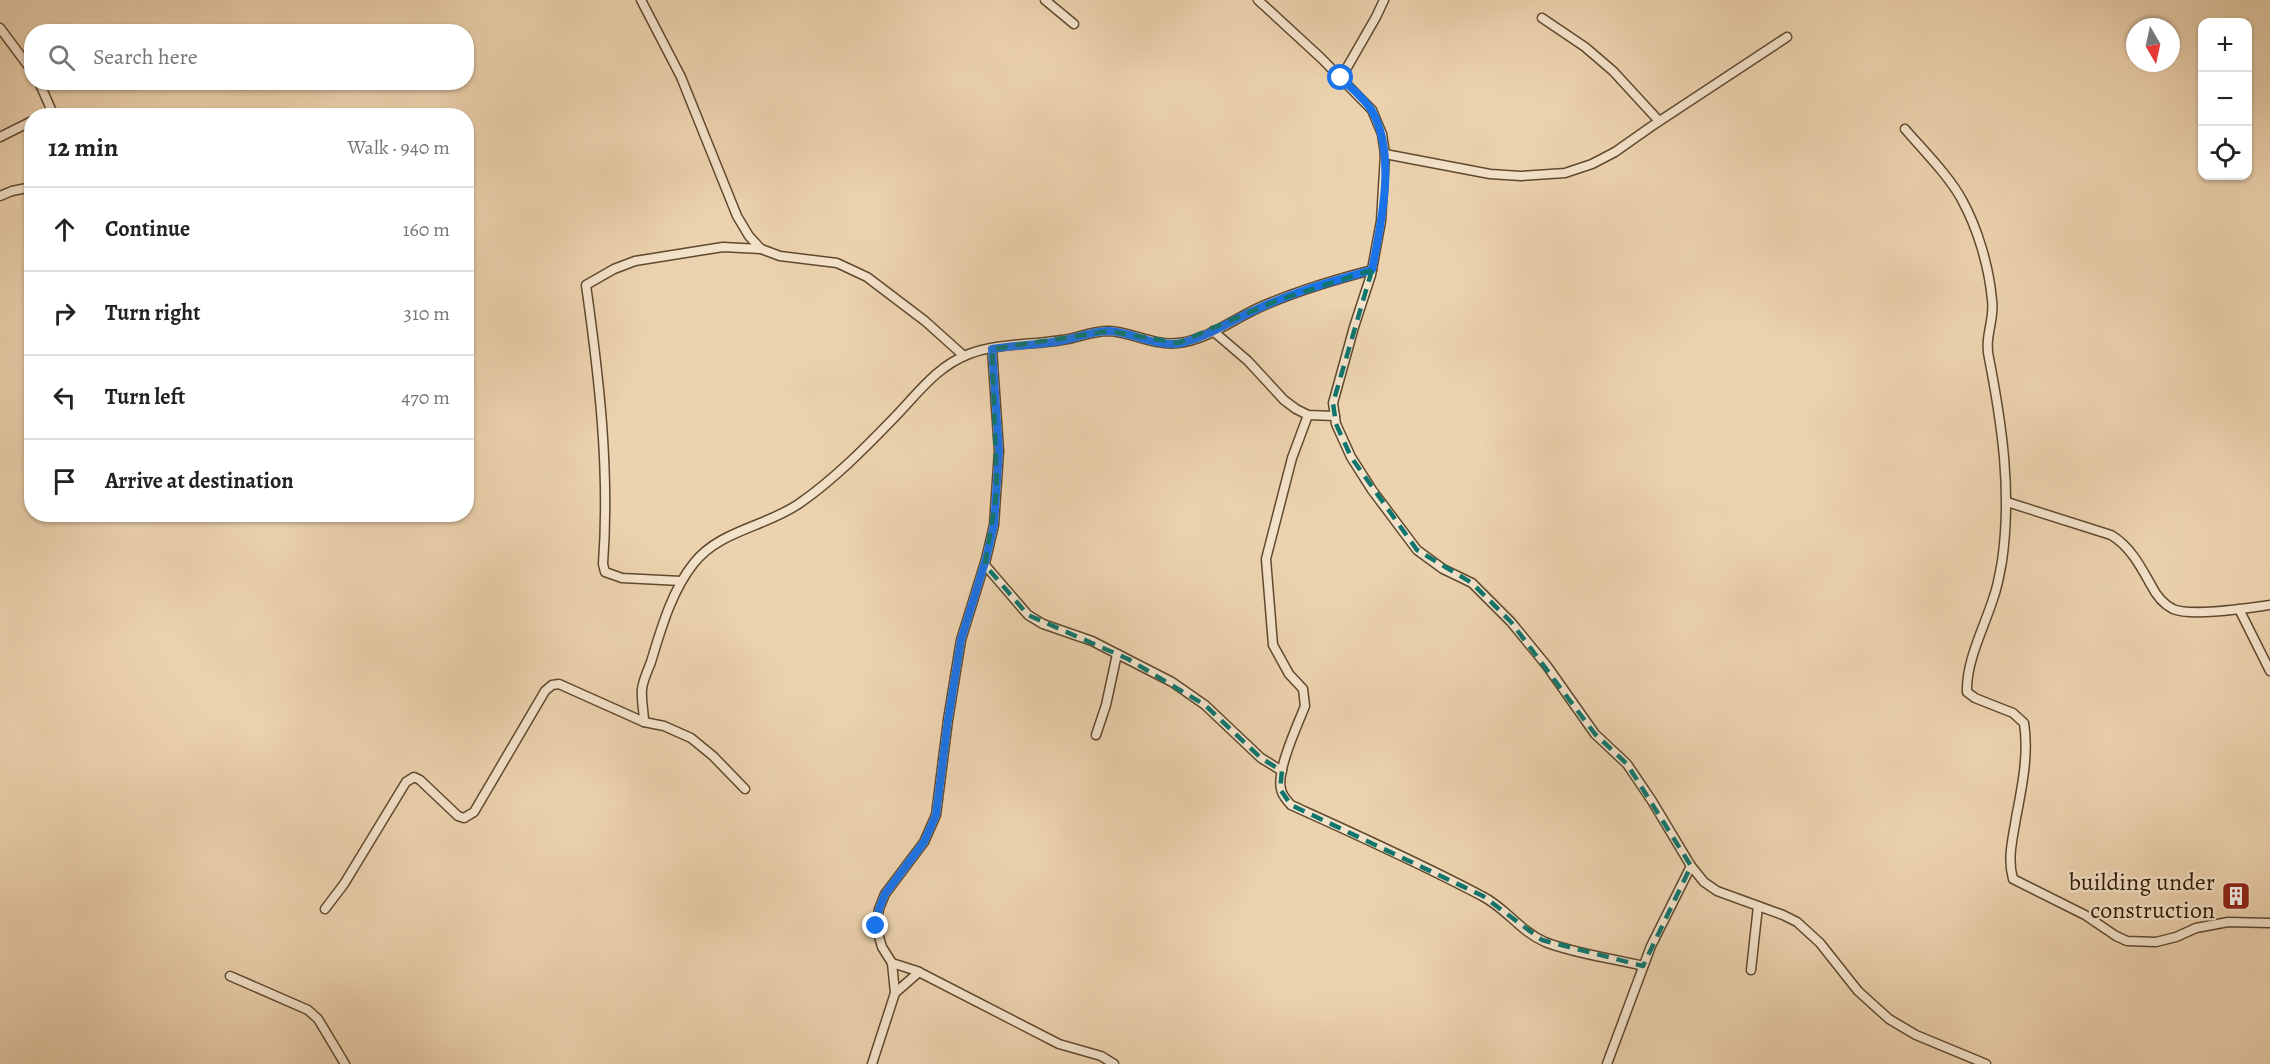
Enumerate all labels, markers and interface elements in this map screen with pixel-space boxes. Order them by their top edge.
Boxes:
north arrow [2126,18,2180,72]
map controls [2198,18,2252,180]
button: + [2198,18,2252,72]
search box [24,24,474,90]
icon: search [45,41,78,74]
text: Search here [93,42,198,72]
route start [1327,64,1353,90]
button: − [2198,72,2252,126]
button: locate [2198,126,2252,180]
text: 12 min [48,130,118,165]
text: Walk · 940 m [348,134,450,161]
icon: ahead [48,213,81,246]
text: Continue [105,214,190,244]
text: 160 m [403,216,450,243]
icon: right [48,297,81,330]
text: Turn right [105,298,201,328]
text: 310 m [404,300,450,327]
icon: left [48,381,81,414]
text: Turn left [105,382,185,412]
text: 470 m [401,384,450,411]
icon: arrive [48,465,81,498]
text: Arrive at destination [105,466,294,496]
place label: building under construction [2069,866,2215,926]
building icon: building under construction [2220,880,2252,912]
route end [862,912,888,938]

